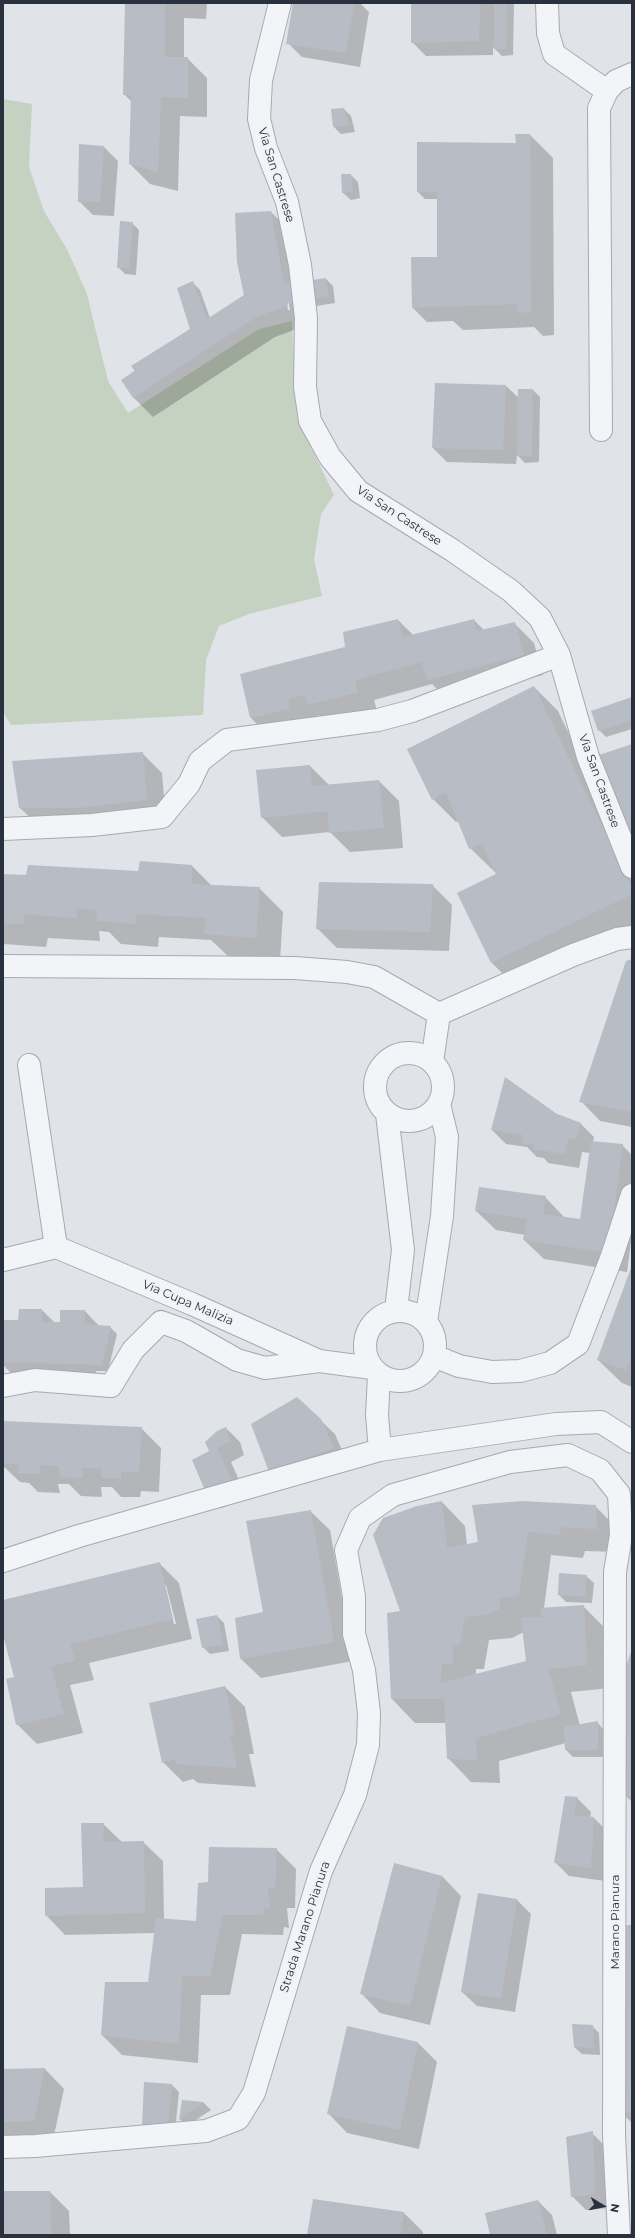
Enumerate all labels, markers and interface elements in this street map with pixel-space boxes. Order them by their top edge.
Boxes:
street label: Via San Castrese [255,126,297,224]
street label: Via San Castrese [354,483,444,549]
street label: Via San Castrese [575,732,623,830]
street label: Via Cupa Malizia [140,1277,236,1329]
street label: Strada Marano Pianura [277,1860,333,1994]
street label: Marano Pianura [608,1874,622,1970]
north arrow [583,2186,623,2226]
text: N [607,2202,622,2214]

